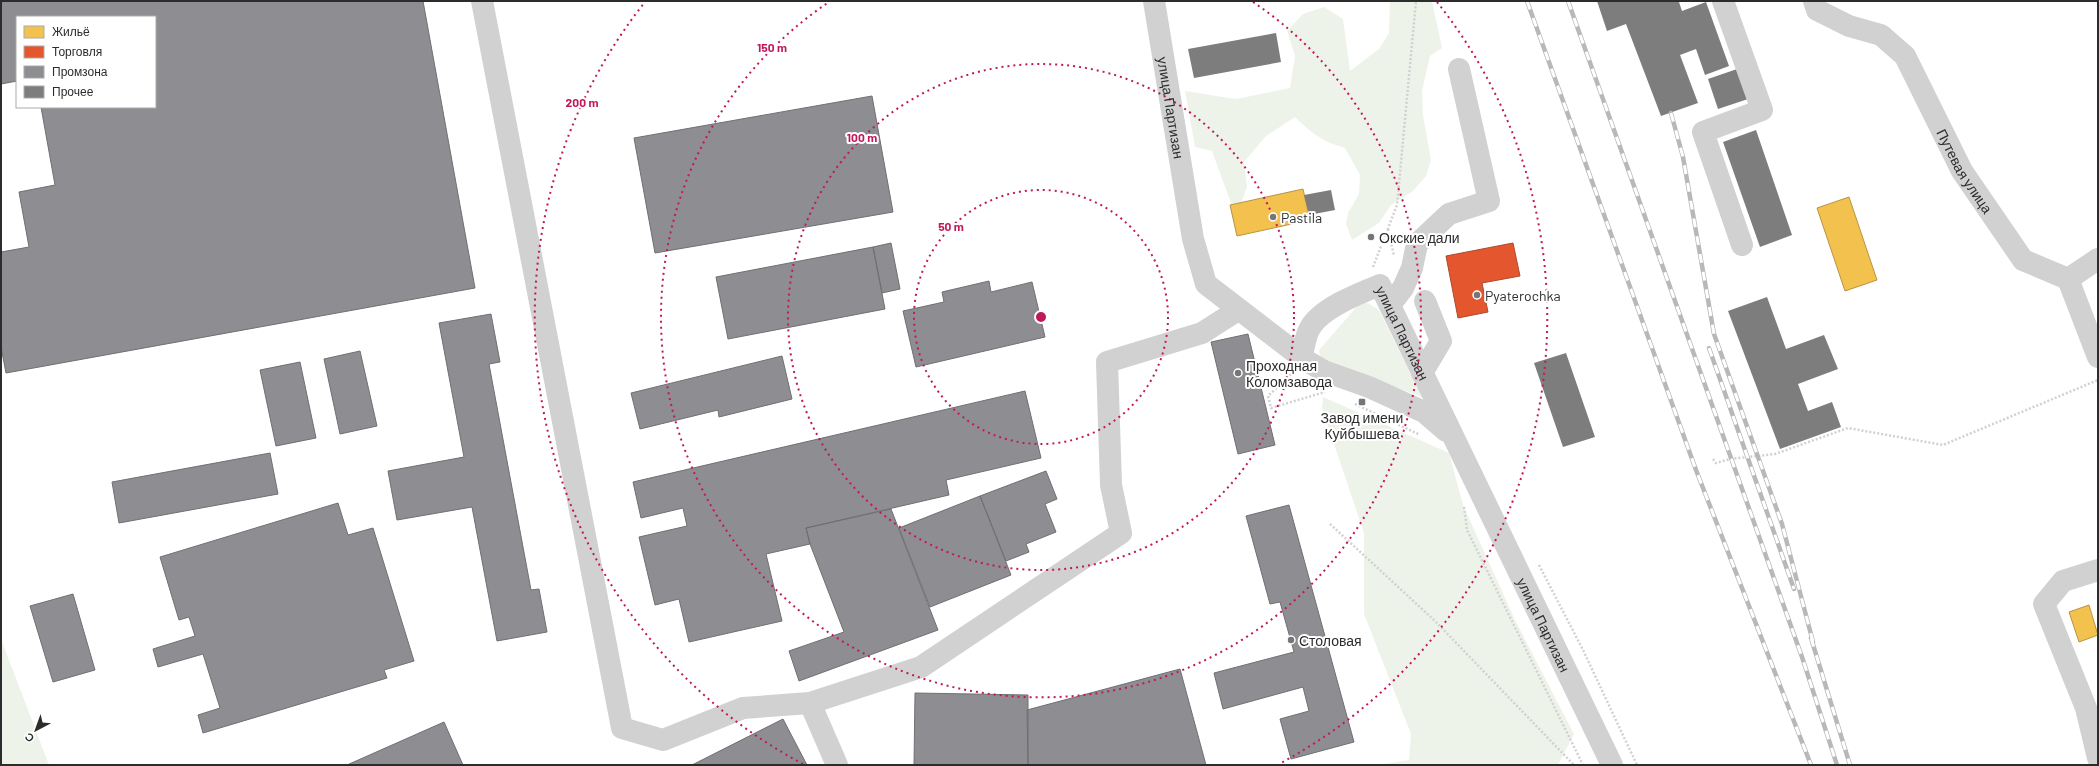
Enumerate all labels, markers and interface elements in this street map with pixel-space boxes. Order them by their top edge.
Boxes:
legend [16,16,156,108]
text: Жильё [52,24,90,38]
text: 150 m [757,40,787,54]
text: Торговля [52,44,102,59]
street label: улица Партизан [1155,55,1188,160]
text: Промзона [52,64,108,79]
text: Прочее [52,84,94,99]
text: 200 m [566,95,598,109]
street label: Путевая улица [1934,126,1997,216]
text: 100 m [847,130,877,144]
place label: Pastila [1281,209,1322,226]
marker: Pastila [1268,212,1278,222]
text: 50 m [938,219,964,233]
place label: Окские дали [1379,229,1460,246]
marker: Окские дали [1366,232,1376,242]
street label: улица Партизан [1373,283,1433,383]
place label: Pyaterochka [1485,287,1561,304]
marker: Pyaterochka [1472,290,1482,300]
centre of rings [1034,310,1048,324]
place label: Проходная Коломзавода [1246,357,1332,390]
marker: Проходная Коломзавода [1233,368,1243,378]
marker: Завод имени Куйбышева [1357,397,1367,407]
place label: Завод имени Куйбышева [1321,409,1403,442]
street label: улица Партизан [1514,575,1574,675]
place label: Столовая [1299,632,1362,649]
marker: Столовая [1286,635,1296,645]
north arrow [16,710,56,750]
text: С [22,730,36,745]

